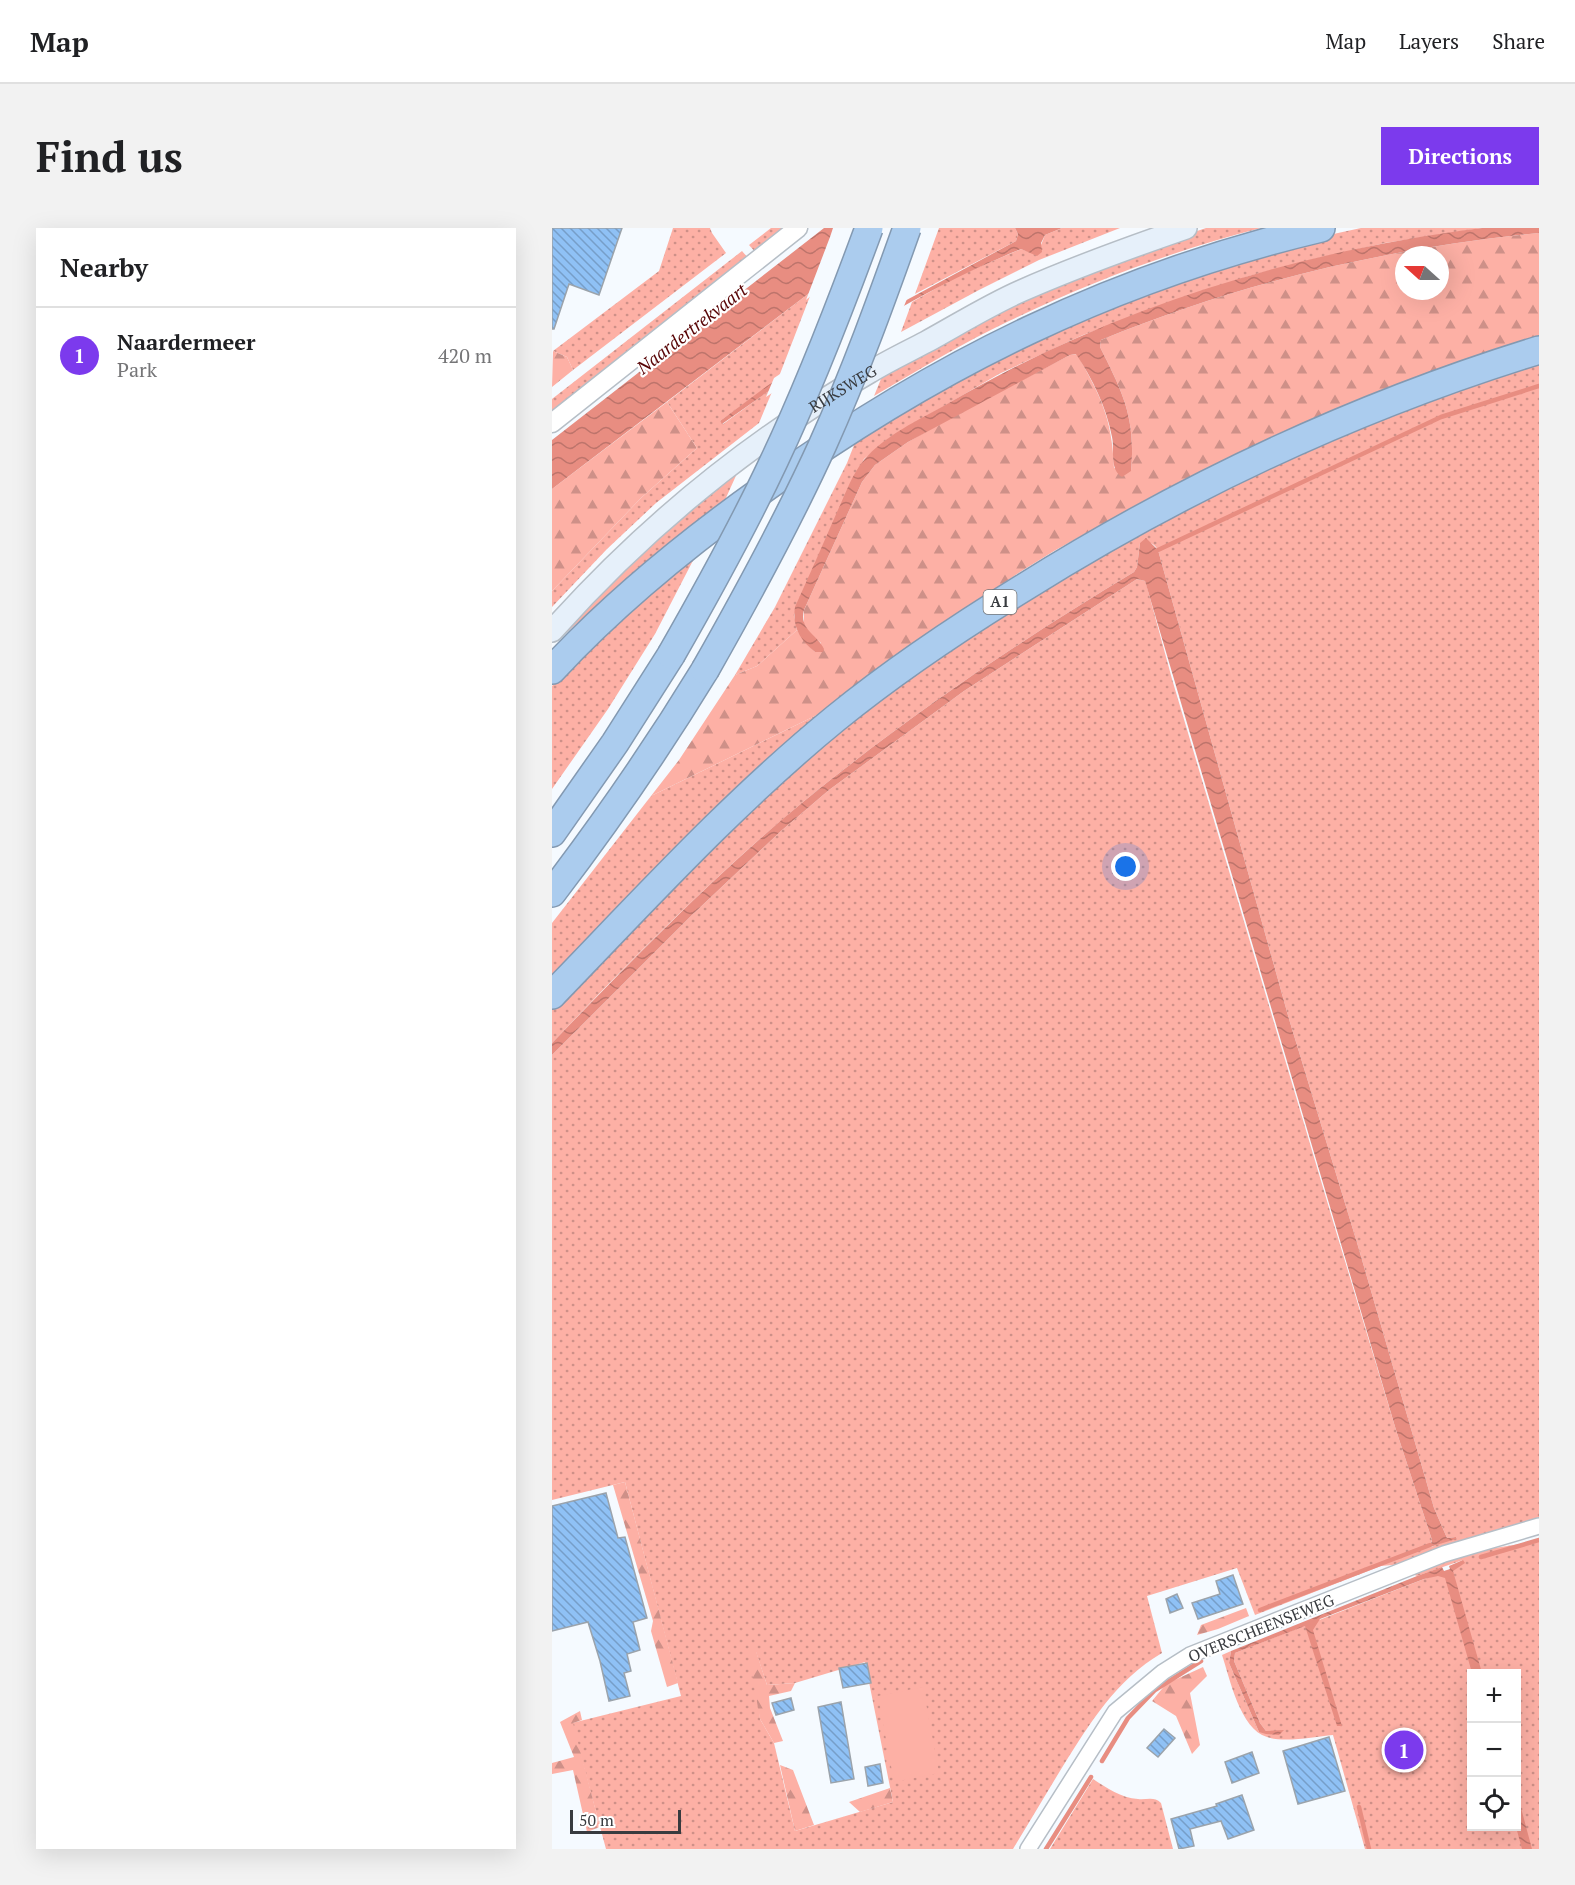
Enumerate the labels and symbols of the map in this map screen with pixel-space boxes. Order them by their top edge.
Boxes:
north arrow [1395,246,1449,300]
water label: Naardertrekvaart [630,277,752,380]
street label: RIJKSWEG [805,360,881,418]
road number: A1 [984,590,1016,614]
your location [1111,852,1140,881]
street label: OVERSCHEENSEWEG [1185,1589,1337,1667]
pin: 1 [1384,1728,1424,1772]
scale bar [570,1807,681,1834]

